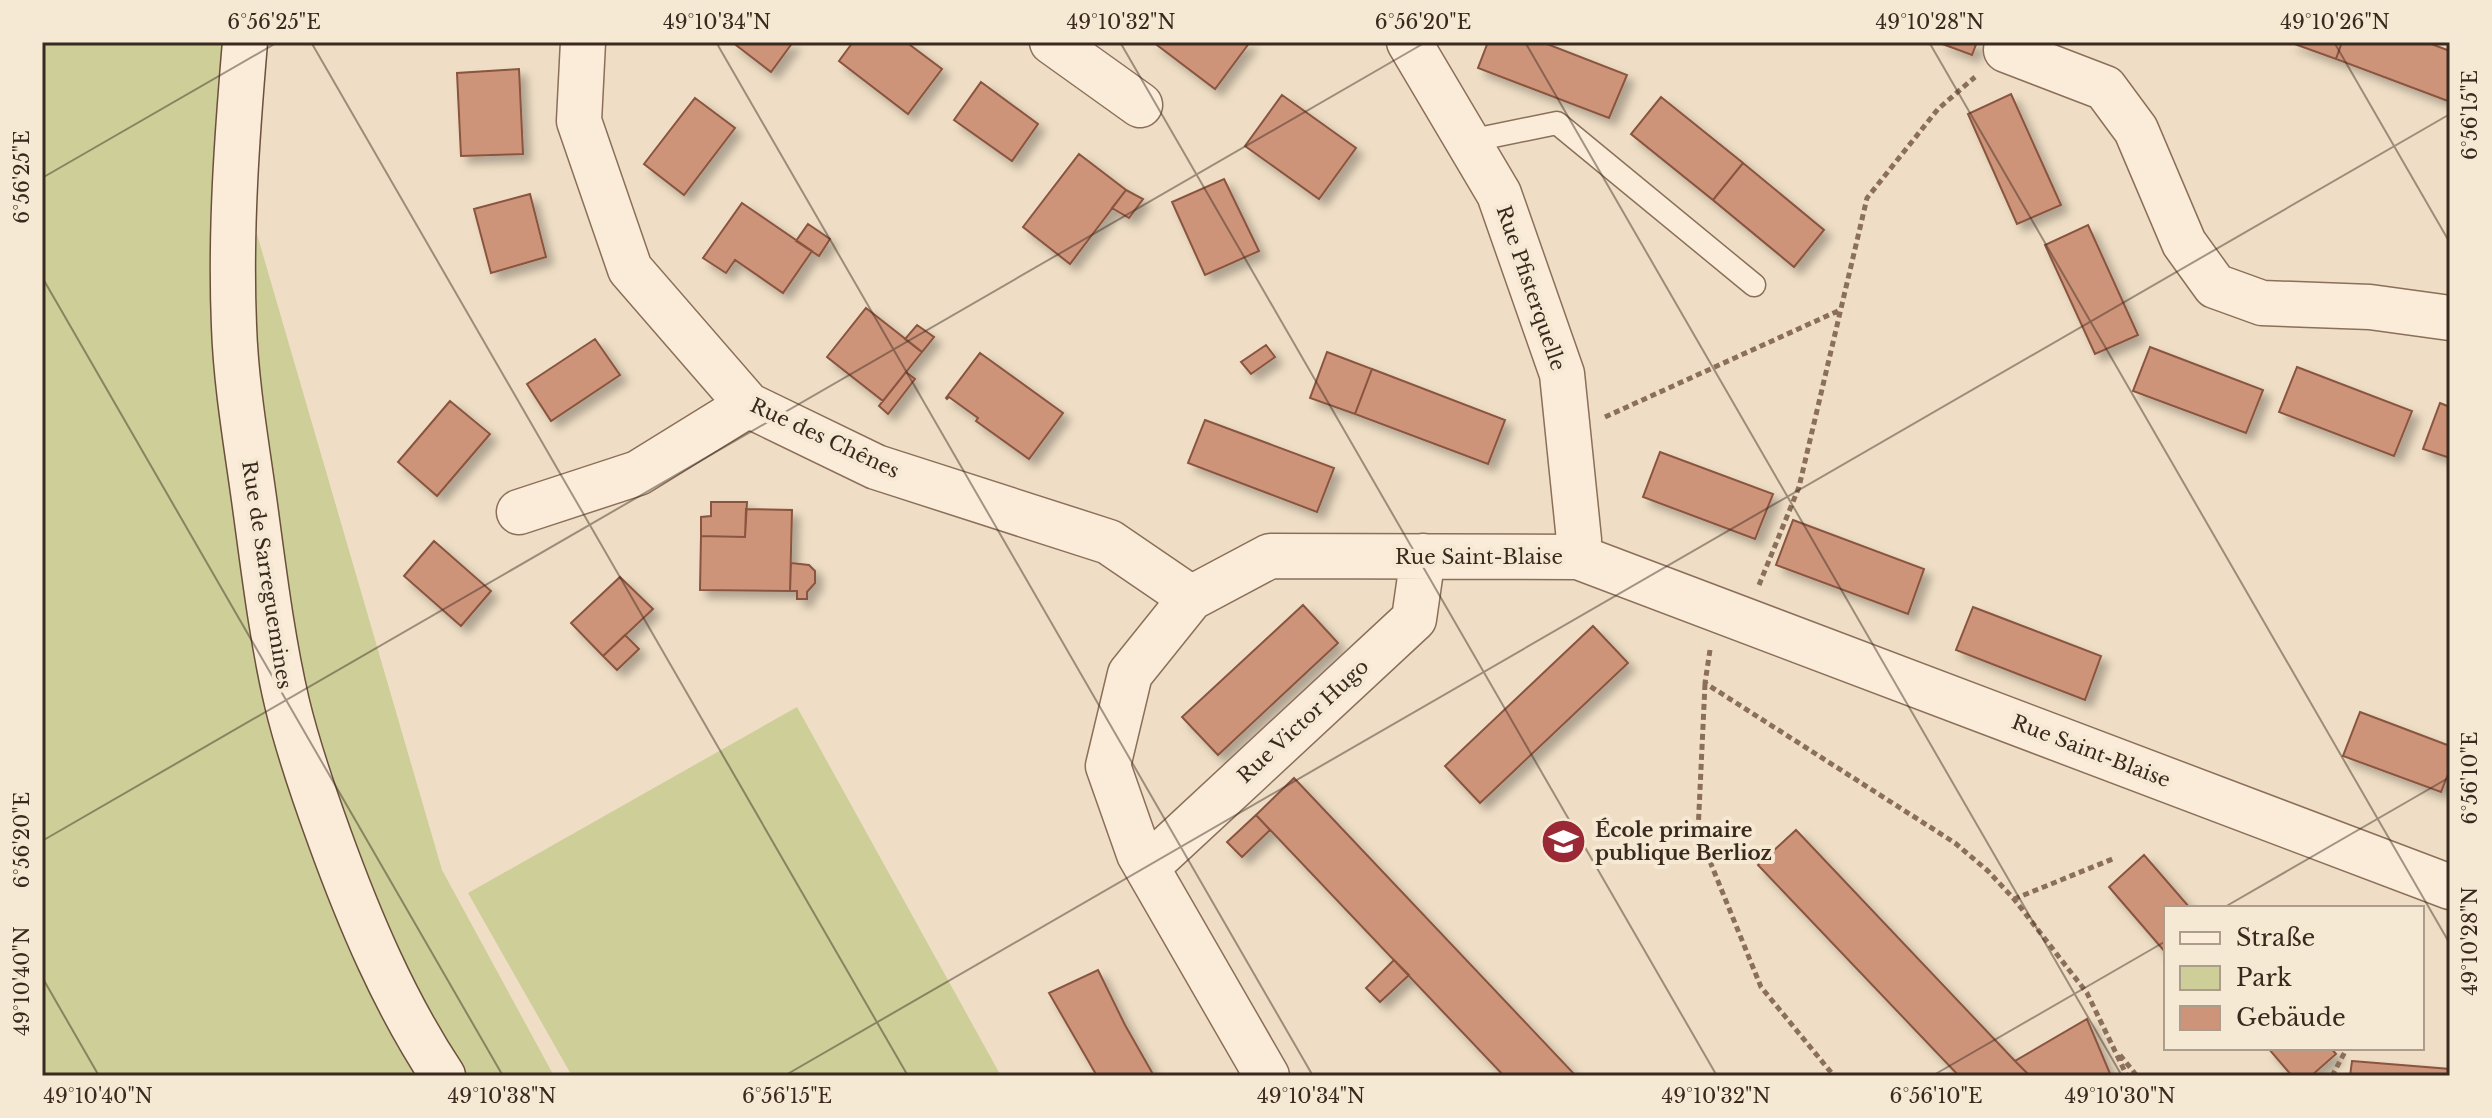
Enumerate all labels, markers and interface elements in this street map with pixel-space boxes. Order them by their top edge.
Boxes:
text: 6°56'25"E [227,10,321,34]
text: 49°10'34"N [663,10,771,34]
text: 49°10'32"N [1067,10,1176,34]
text: 6°56'20"E [1375,10,1471,34]
text: 49°10'28"N [1876,10,1984,34]
text: 49°10'26"N [2280,10,2390,34]
text: 6°56'15"E [2458,70,2482,160]
text: 6°56'25"E [10,130,34,224]
street label: Rue Pfisterquelle [1491,202,1571,374]
street label: Rue des Chênes [747,393,903,483]
street label: Rue de Sarreguemines [237,459,297,691]
street label: Rue Saint-Blaise [1395,545,1563,569]
street label: Rue Victor Hugo [1232,654,1374,788]
street label: Rue Saint-Blaise [2008,710,2174,792]
text: 6°56'10"E [2458,732,2482,824]
text: 6°56'20"E [10,792,34,888]
place label: École primaire publique Berlioz [1595,817,1772,865]
school or university icon: École primaire publique Berlioz [1540,818,1588,866]
text: 49°10'28"N [2458,887,2482,995]
legend [2164,906,2424,1050]
text: Straße [2236,923,2315,952]
text: 49°10'40"N [10,926,34,1036]
text: Park [2236,963,2292,992]
text: Gebäude [2236,1003,2346,1032]
text: 49°10'40"N [43,1084,153,1108]
text: 49°10'38"N [448,1084,556,1108]
text: 6°56'15"E [742,1084,832,1108]
text: 49°10'34"N [1257,1084,1365,1108]
text: 49°10'32"N [1662,1084,1771,1108]
text: 6°56'10"E [1890,1084,1982,1108]
text: 49°10'30"N [2065,1084,2175,1108]

